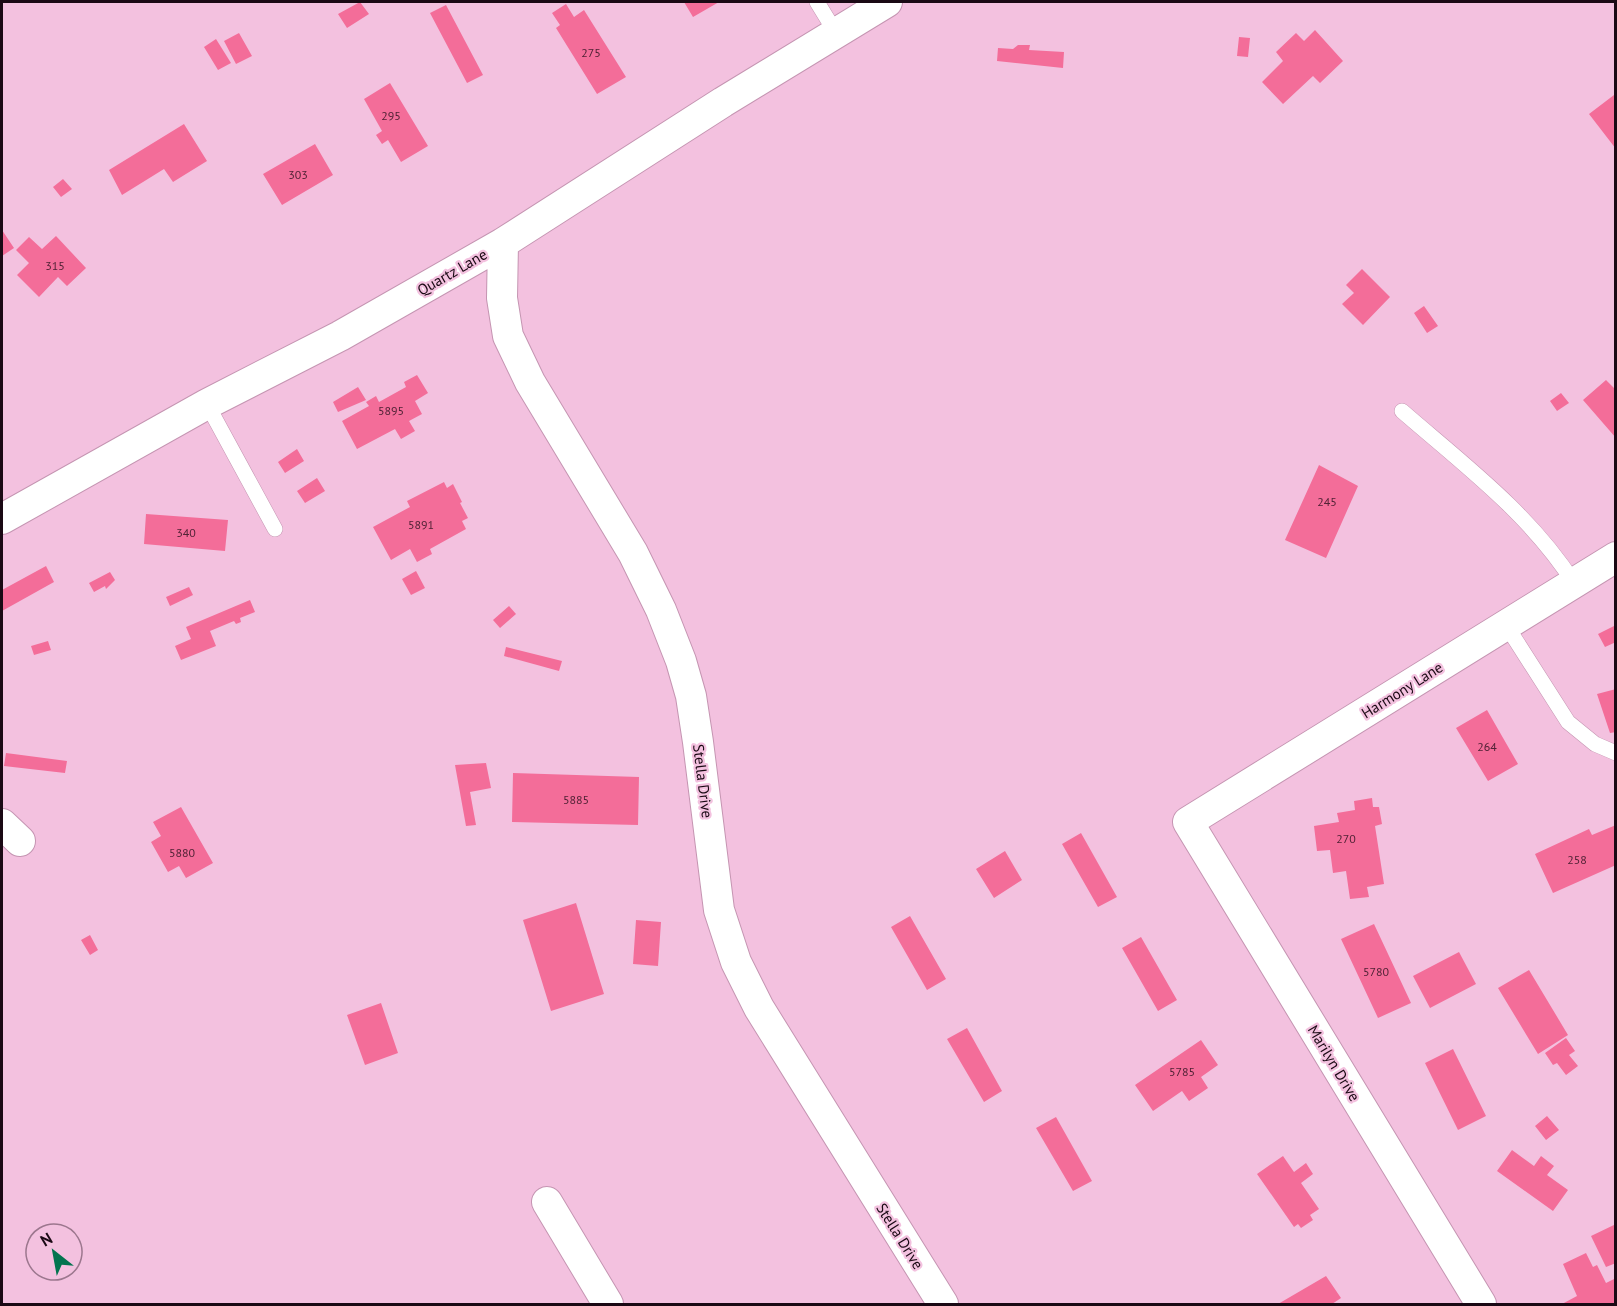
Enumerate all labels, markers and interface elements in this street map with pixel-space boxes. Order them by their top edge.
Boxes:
house number: 275 [581,45,601,60]
house number: 295 [381,108,401,123]
house number: 303 [288,167,308,182]
street label: Quartz Lane [414,244,490,300]
house number: 315 [45,258,65,273]
house number: 5895 [378,403,404,418]
house number: 245 [1317,494,1337,509]
house number: 5891 [408,517,434,532]
house number: 340 [176,525,196,540]
street label: Harmony Lane [1358,658,1446,722]
house number: 264 [1477,739,1497,754]
street label: Stella Drive [689,743,717,819]
house number: 5885 [563,792,589,807]
house number: 270 [1336,831,1356,846]
house number: 5880 [169,845,196,860]
house number: 258 [1567,852,1587,867]
house number: 5780 [1363,964,1390,979]
street label: Marilyn Drive [1304,1021,1364,1105]
house number: 5785 [1169,1064,1195,1079]
street label: Stella Drive [872,1199,928,1273]
north arrow [24,1222,84,1282]
text: N [37,1228,56,1250]

